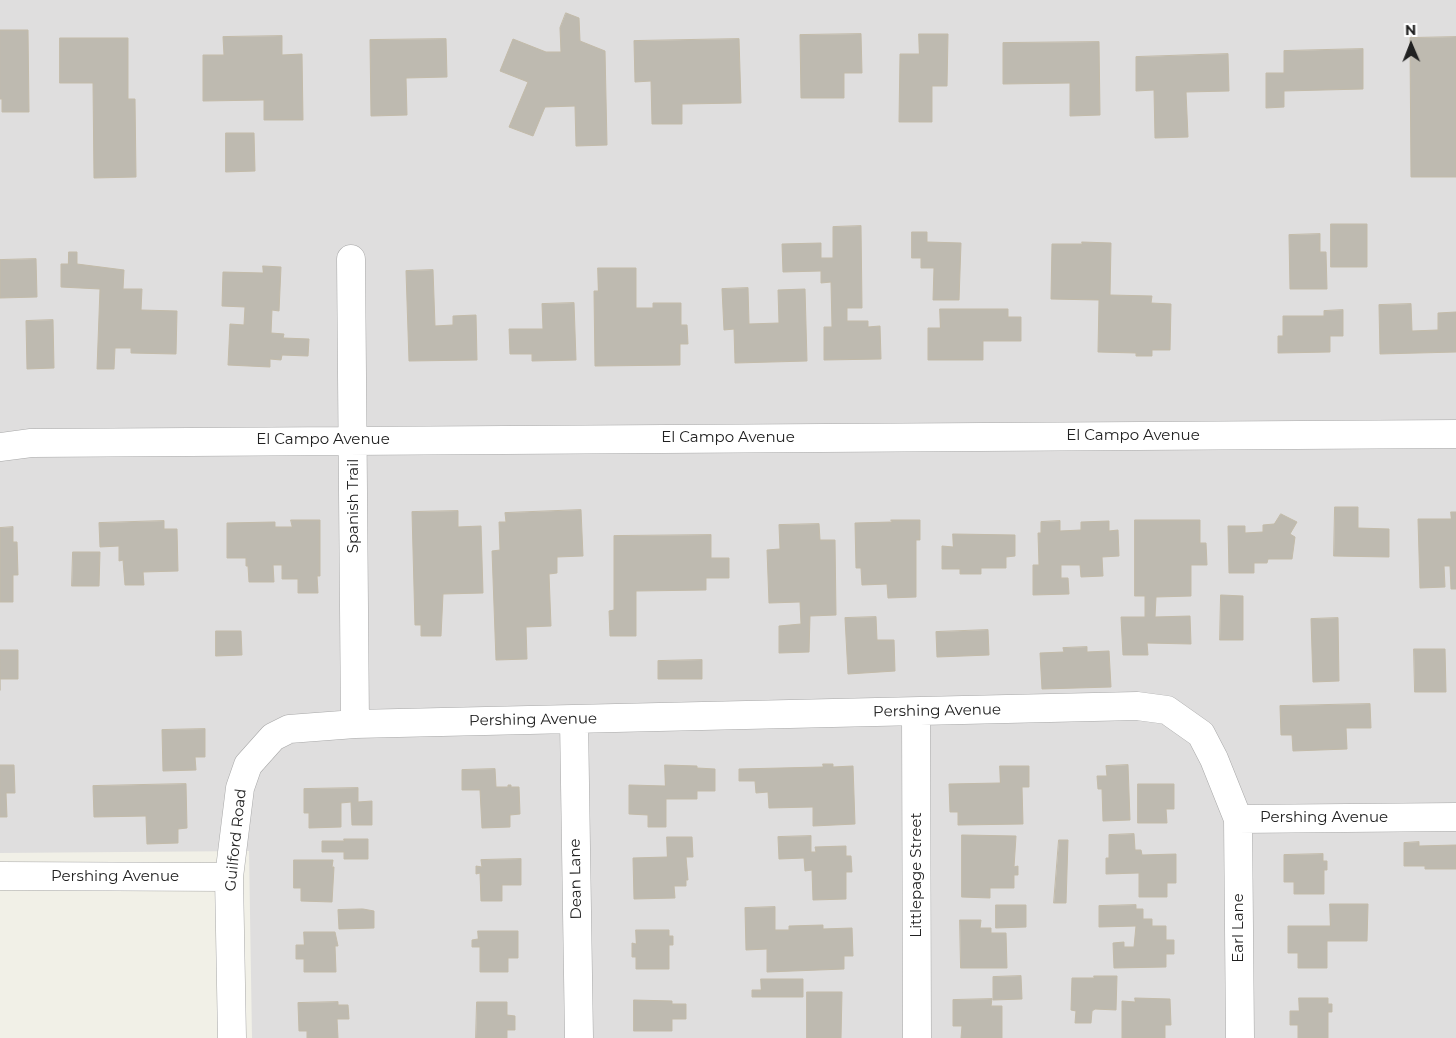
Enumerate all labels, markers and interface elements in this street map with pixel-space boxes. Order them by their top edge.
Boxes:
north arrow [1386,20,1436,70]
text: N [1405,21,1417,39]
street label: El Campo Avenue [1066,427,1200,445]
street label: El Campo Avenue [661,429,795,447]
street label: El Campo Avenue [256,431,390,449]
street label: Spanish Trail [345,459,363,553]
street label: Pershing Avenue [873,701,1001,721]
street label: Pershing Avenue [469,710,597,730]
street label: Guilford Road [222,788,250,892]
street label: Pershing Avenue [1260,809,1388,827]
street label: Littlepage Street [908,812,926,938]
street label: Dean Lane [566,838,586,920]
street label: Pershing Avenue [51,868,179,886]
street label: Earl Lane [1230,893,1248,963]

